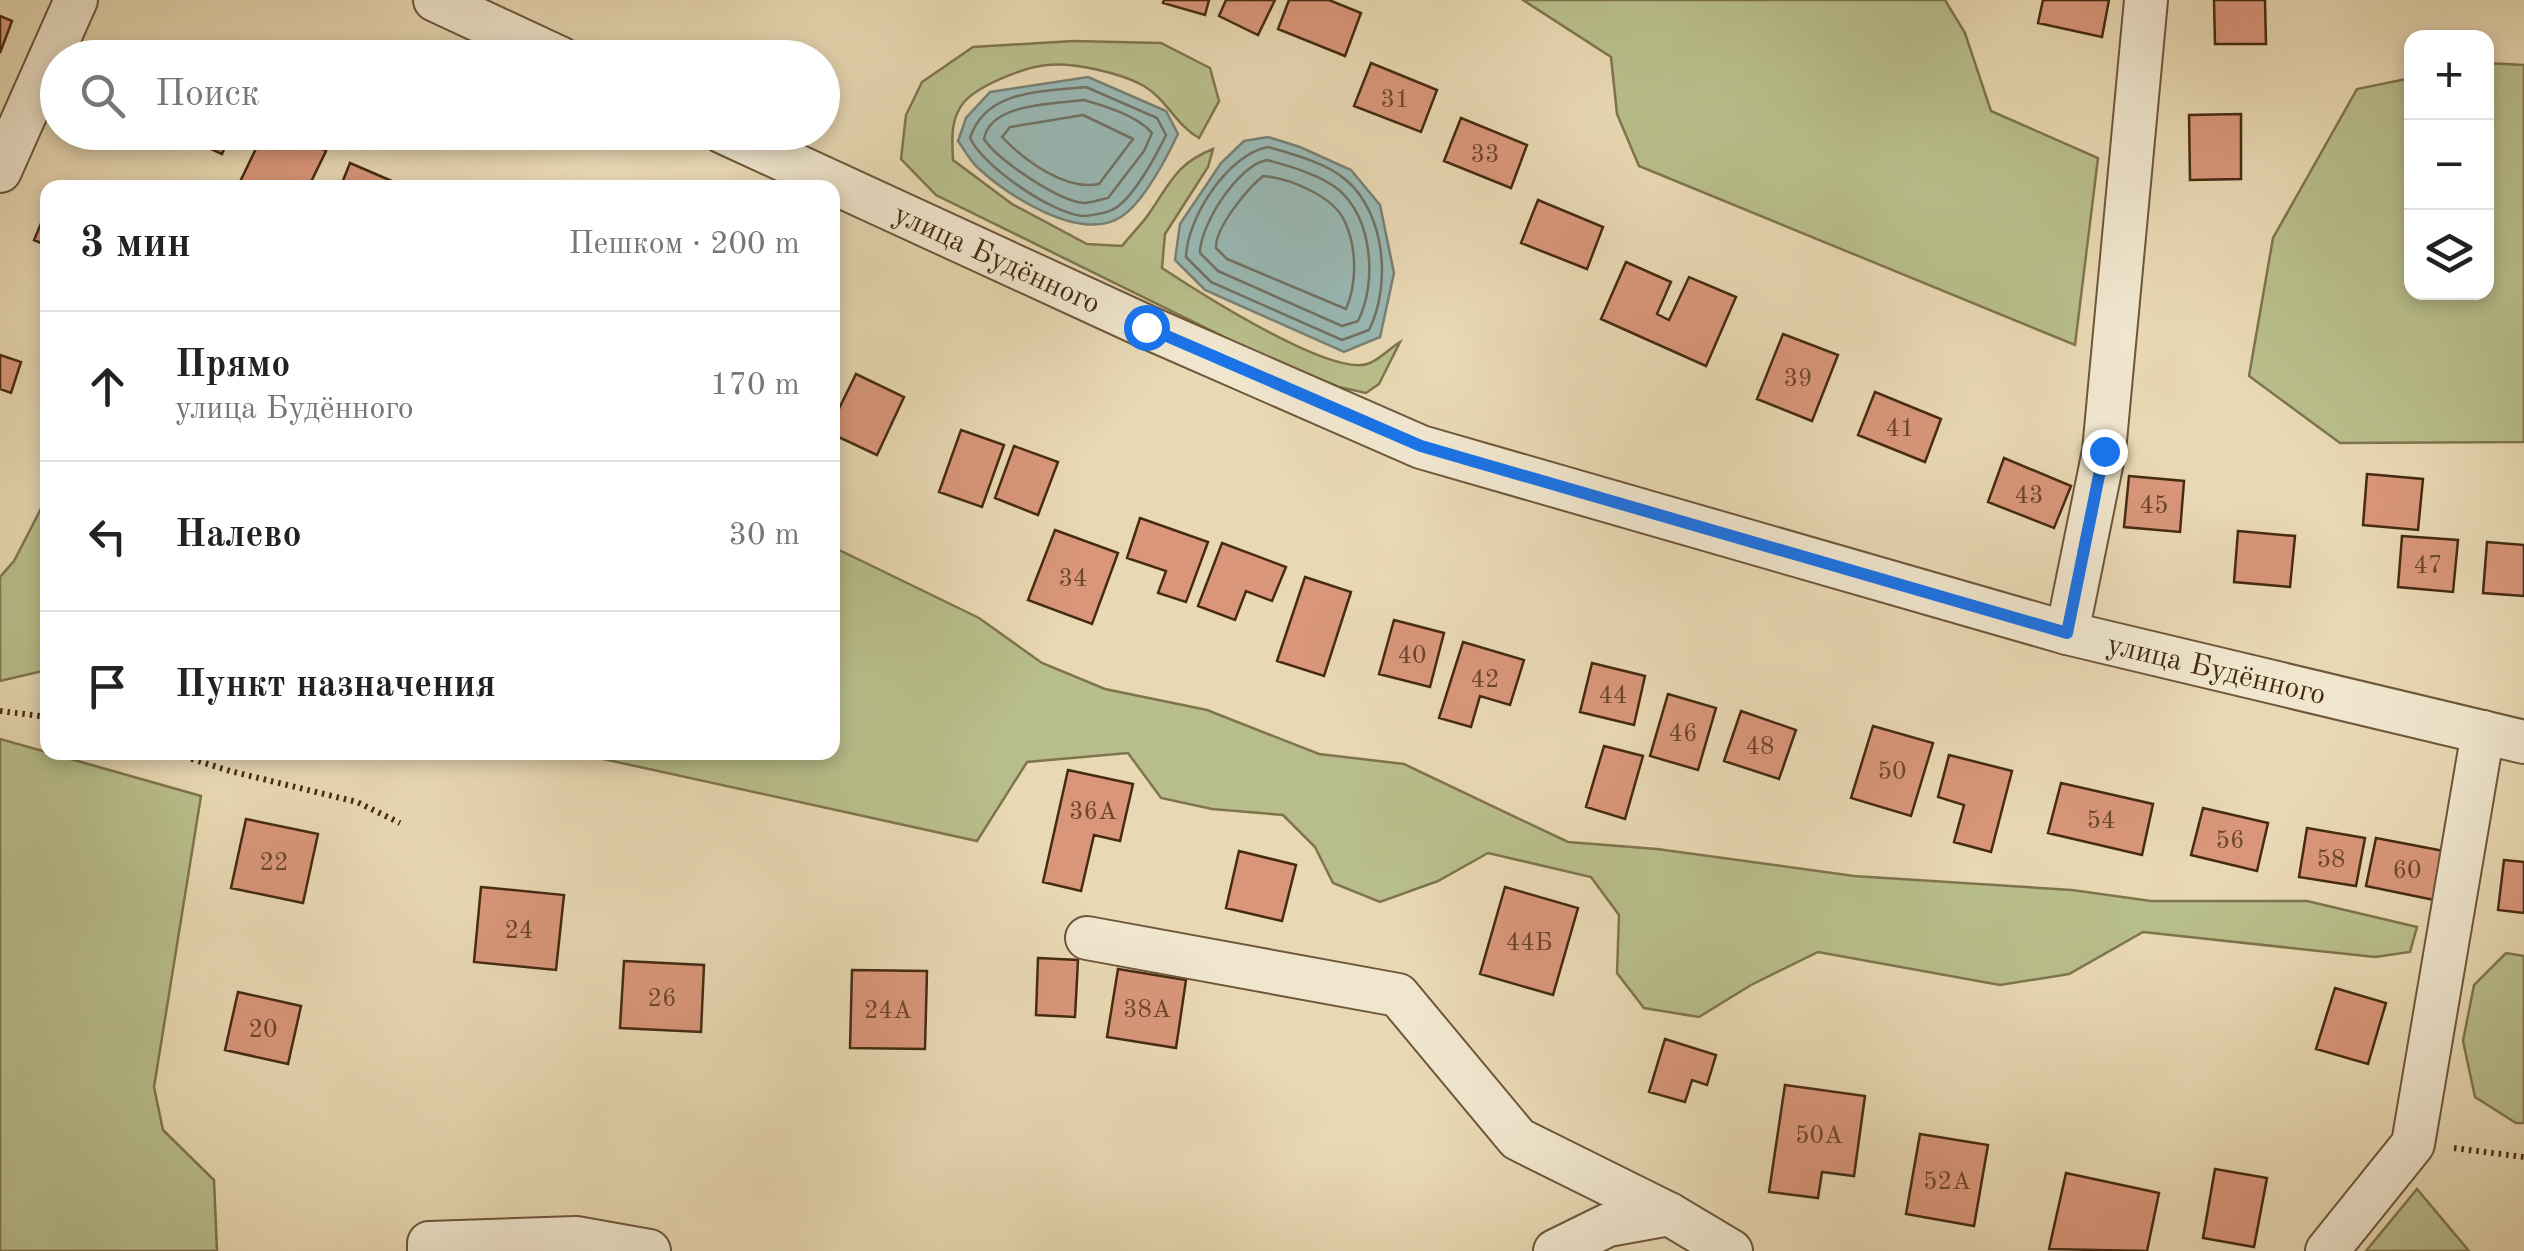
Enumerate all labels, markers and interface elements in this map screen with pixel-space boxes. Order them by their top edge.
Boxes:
map controls [2404,30,2494,300]
button: + [2404,30,2494,120]
search box [40,40,840,150]
icon: search [75,68,130,123]
text: Поиск [155,76,260,114]
house number: 31 [1380,88,1410,113]
button: − [2404,120,2494,210]
house number: 33 [1470,143,1500,168]
street label: улица Будённого [889,200,1104,320]
button: layers [2404,210,2494,300]
text: 3 мин [80,224,191,266]
text: Пешком · 200 m [568,229,800,261]
route start [1124,305,1170,351]
text: Прямо [175,347,290,385]
icon: ahead [80,359,135,414]
house number: 39 [1783,367,1813,392]
text: 170 m [710,370,800,402]
text: улица Будённого [175,394,414,426]
house number: 41 [1885,417,1915,442]
route end [2082,429,2128,475]
house number: 43 [2014,484,2044,509]
house number: 45 [2139,494,2169,519]
icon: left [80,509,135,564]
text: Налево [175,517,302,555]
text: 30 m [729,520,800,552]
house number: 47 [2413,554,2443,579]
house number: 34 [1058,567,1088,592]
street label: улица Будённого [2104,630,2329,711]
house number: 40 [1397,644,1427,669]
icon: arrive [80,659,135,714]
text: Пункт назначения [175,667,496,705]
house number: 42 [1470,668,1500,693]
house number: 44 [1598,684,1628,709]
house number: 46 [1668,722,1698,747]
house number: 48 [1745,735,1775,760]
house number: 50 [1877,760,1907,785]
house number: 36А [1069,800,1117,825]
house number: 54 [2086,809,2116,834]
house number: 56 [2215,829,2245,854]
house number: 58 [2316,848,2346,873]
house number: 22 [259,851,289,876]
house number: 60 [2392,859,2422,884]
house number: 24 [504,919,534,944]
house number: 44Б [1506,931,1552,956]
house number: 26 [647,987,677,1012]
house number: 38А [1123,998,1171,1023]
house number: 24А [864,999,912,1024]
house number: 20 [248,1018,278,1043]
house number: 50А [1795,1124,1843,1149]
house number: 52А [1923,1170,1971,1195]

